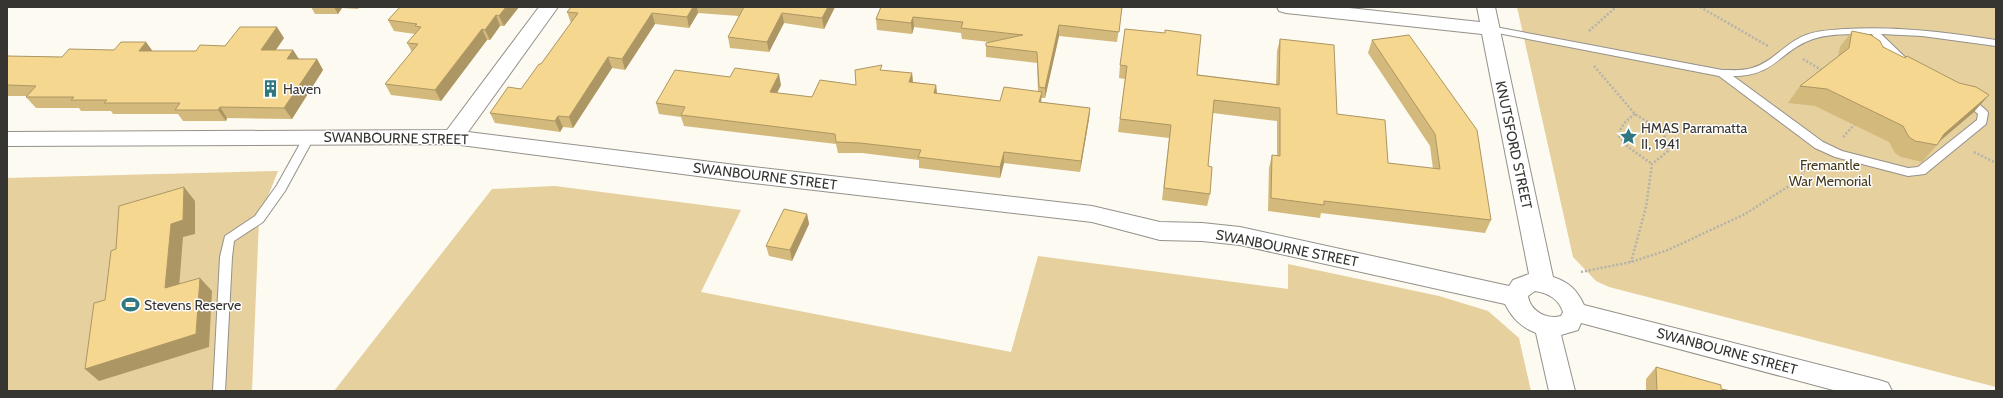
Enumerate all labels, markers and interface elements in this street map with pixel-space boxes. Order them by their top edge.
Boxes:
building icon: Haven [260,79,280,99]
street label: KNUTSFORD STREET [1492,79,1536,211]
place label: Haven [283,80,321,98]
place label: HMAS Parramatta II, 1941 [1641,119,1747,153]
place icon: HMAS Parramatta II, 1941 [1618,126,1638,146]
street label: SWANBOURNE STREET [323,128,469,148]
park label: Fremantle War Memorial [1789,156,1872,190]
street label: SWANBOURNE STREET [692,158,839,194]
street label: SWANBOURNE STREET [1214,225,1360,271]
sports icon: Stevens Reserve [121,295,141,315]
place label: Stevens Reserve [144,296,241,314]
street label: SWANBOURNE STREET [1655,324,1800,379]

